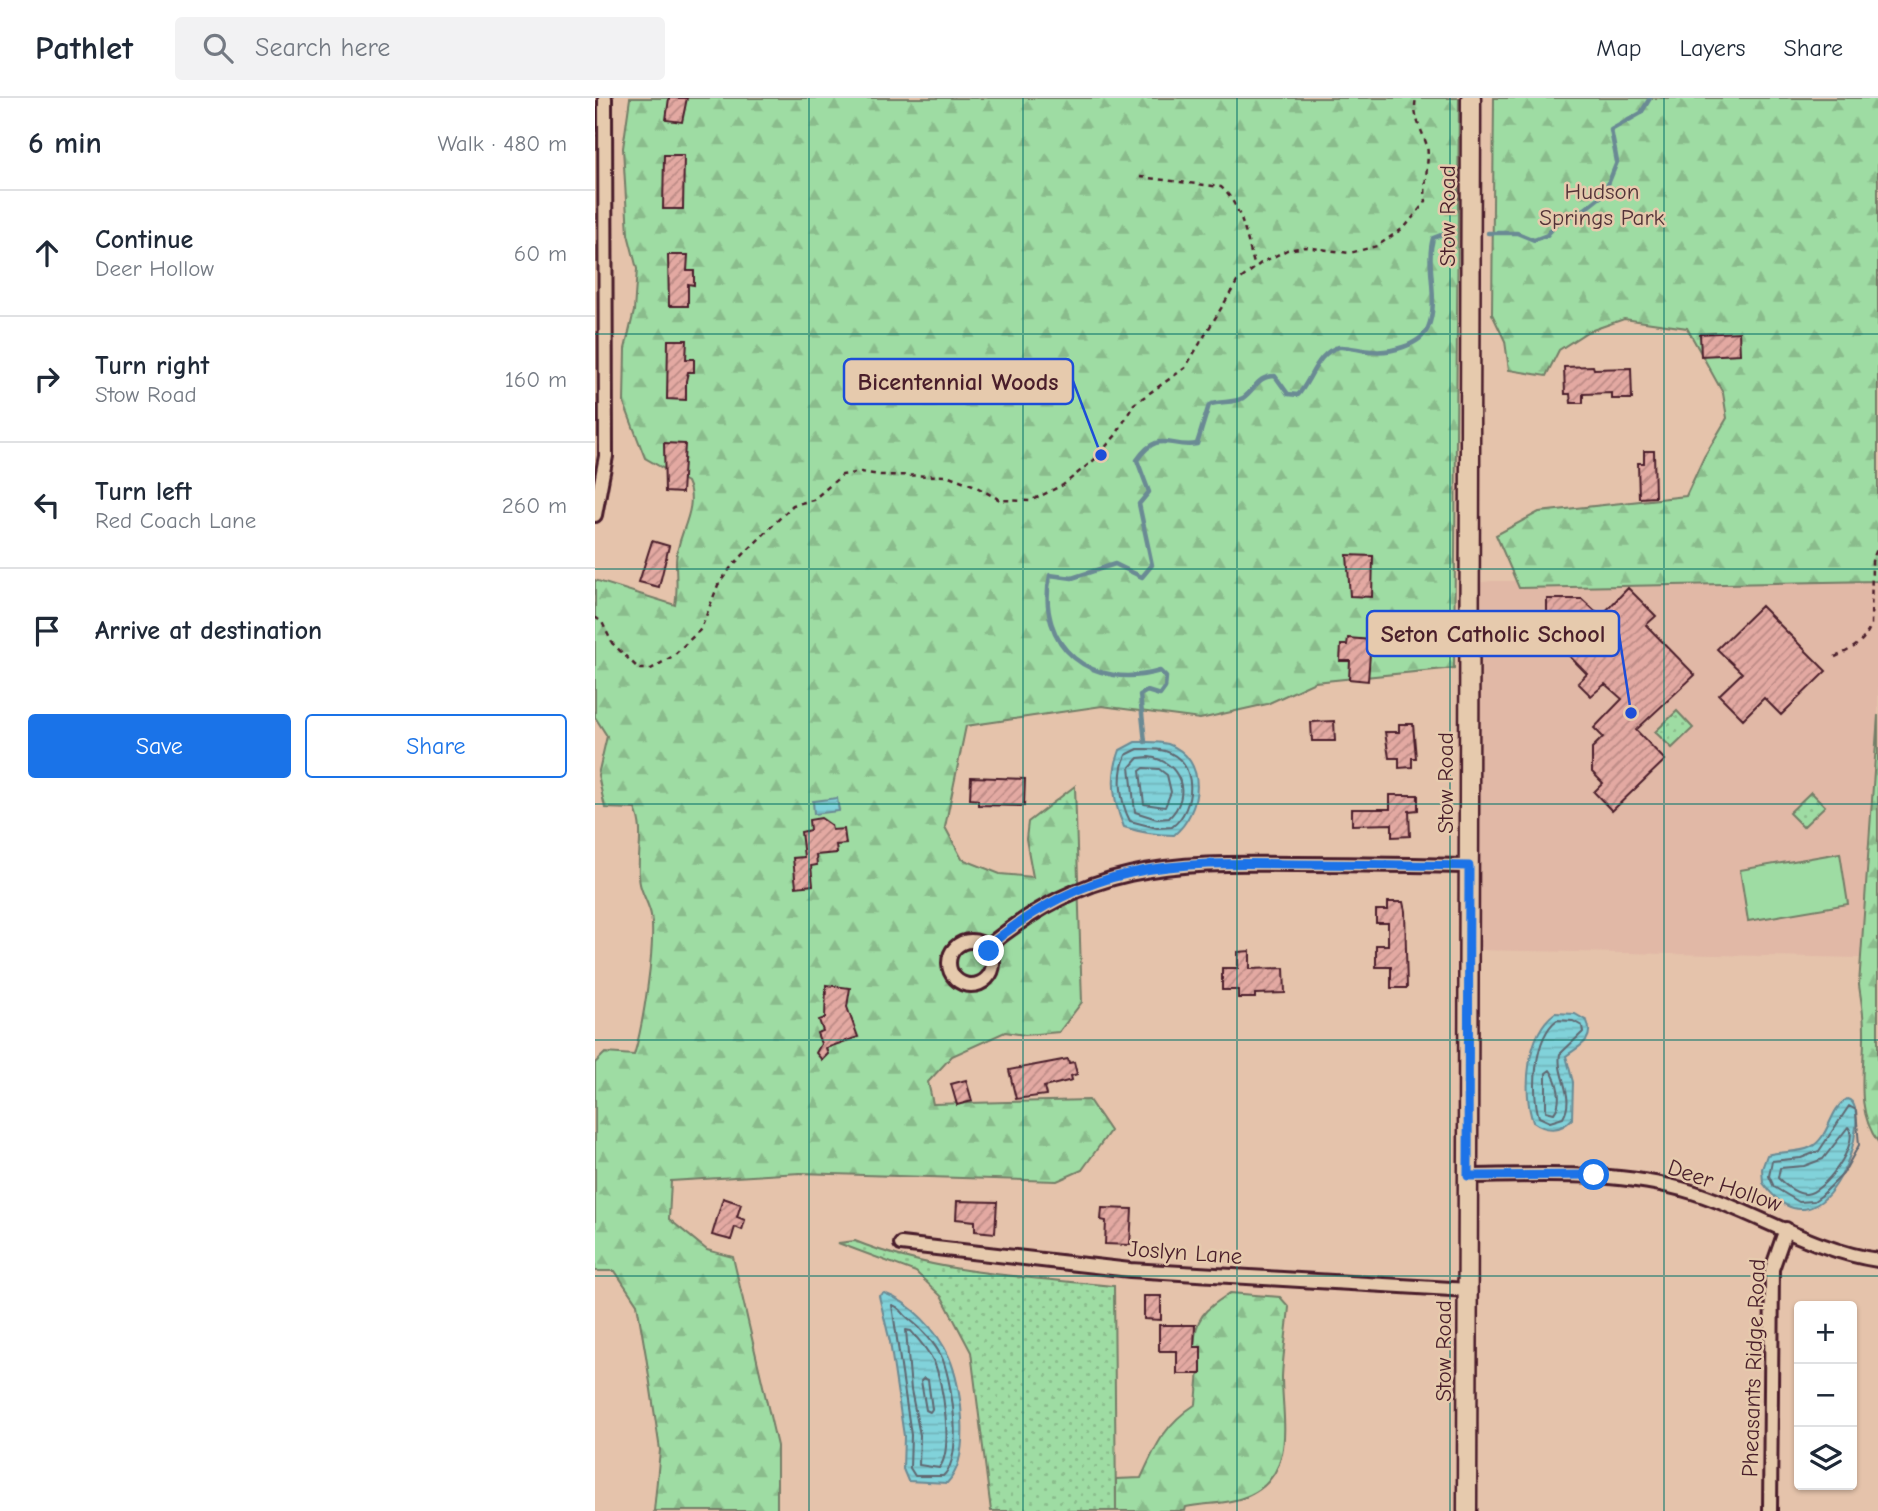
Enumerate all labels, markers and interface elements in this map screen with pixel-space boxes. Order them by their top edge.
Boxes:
search box [175,17,665,80]
text: Pathlet [35,29,133,67]
icon: search [199,29,237,67]
text: Search here [255,33,390,63]
text: Map [1596,34,1642,62]
text: Layers [1680,34,1745,62]
text: Share [1783,34,1843,62]
text: 6 min [28,126,102,161]
text: Walk · 480 m [437,130,567,157]
street label: Stow Road [1434,165,1461,267]
park label: Hudson Springs Park [1539,178,1665,231]
text: Continue [95,225,193,255]
icon: ahead [28,234,66,272]
text: 60 m [514,240,567,267]
text: Deer Hollow [95,255,214,282]
text: Turn right [95,351,209,381]
callout: Bicentennial Woods [844,359,1073,404]
icon: right [28,360,66,398]
text: 160 m [505,366,567,393]
text: Bicentennial Woods [858,368,1058,396]
text: Stow Road [95,381,197,408]
text: Turn left [95,477,192,507]
icon: left [28,486,66,524]
text: 260 m [502,492,567,519]
text: Red Coach Lane [95,507,256,534]
callout: Seton Catholic School [1367,611,1619,656]
icon: arrive [28,612,66,650]
text: Arrive at destination [95,616,322,646]
text: Seton Catholic School [1381,620,1605,648]
button: Save [28,714,291,778]
button: Share [305,714,567,778]
street label: Stow Road [1432,732,1459,834]
route end [973,935,1004,966]
street label: Deer Hollow [1664,1153,1786,1218]
route start [1578,1159,1609,1190]
street label: Joslyn Lane [1127,1235,1243,1270]
street label: Pheasants Ridge Road [1736,1258,1771,1478]
street label: Stow Road [1430,1300,1457,1402]
map controls [1794,1301,1857,1490]
button: + [1794,1301,1857,1364]
button: − [1794,1364,1857,1427]
button: layers [1794,1427,1857,1490]

